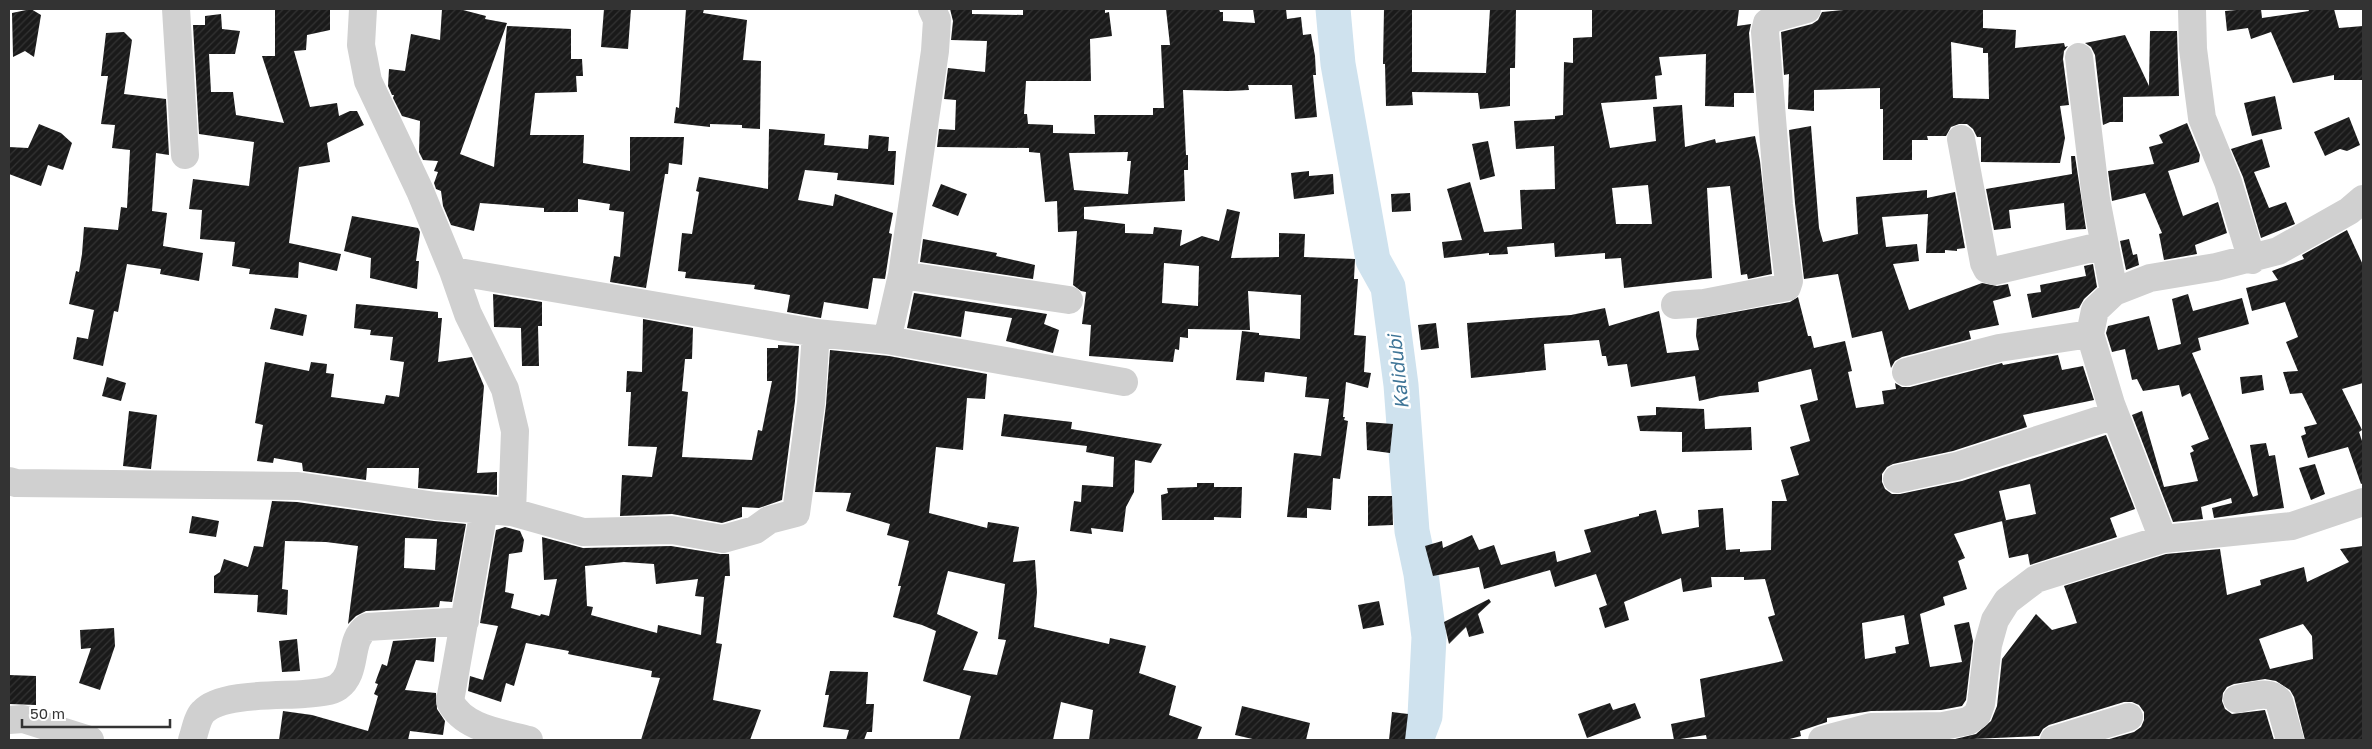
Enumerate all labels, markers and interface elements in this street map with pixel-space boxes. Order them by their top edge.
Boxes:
water label: Kalidubi [1382,332,1413,410]
scale bar [22,696,170,728]
text: 50 m [30,704,65,722]

